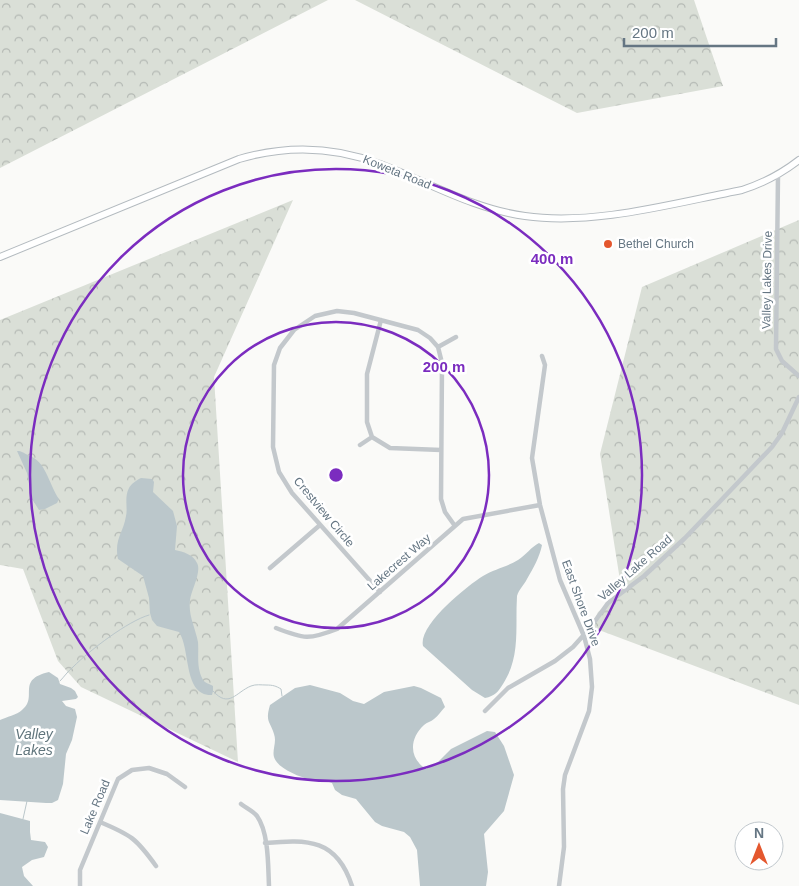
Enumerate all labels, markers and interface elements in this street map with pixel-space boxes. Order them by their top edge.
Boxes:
scale bar [624,15,776,47]
text: 200 m [632,24,674,41]
street label: Koweta Road [361,152,433,192]
street label: Valley Lakes Drive [759,230,775,329]
place label: Bethel Church [618,237,694,251]
marker: Bethel Church [602,238,614,250]
text: 400 m [531,250,573,267]
text: 200 m [423,358,465,375]
centre of rings [327,466,345,484]
street label: Crestview Circle [291,474,357,550]
street label: Lakecrest Way [365,531,433,593]
street label: Valley Lake Road [595,532,675,604]
street label: East Shore Drive [559,558,603,648]
water label: Valley Lakes [15,726,54,758]
street label: Lake Road [77,778,113,836]
north arrow [734,821,784,871]
text: N [754,825,764,841]

